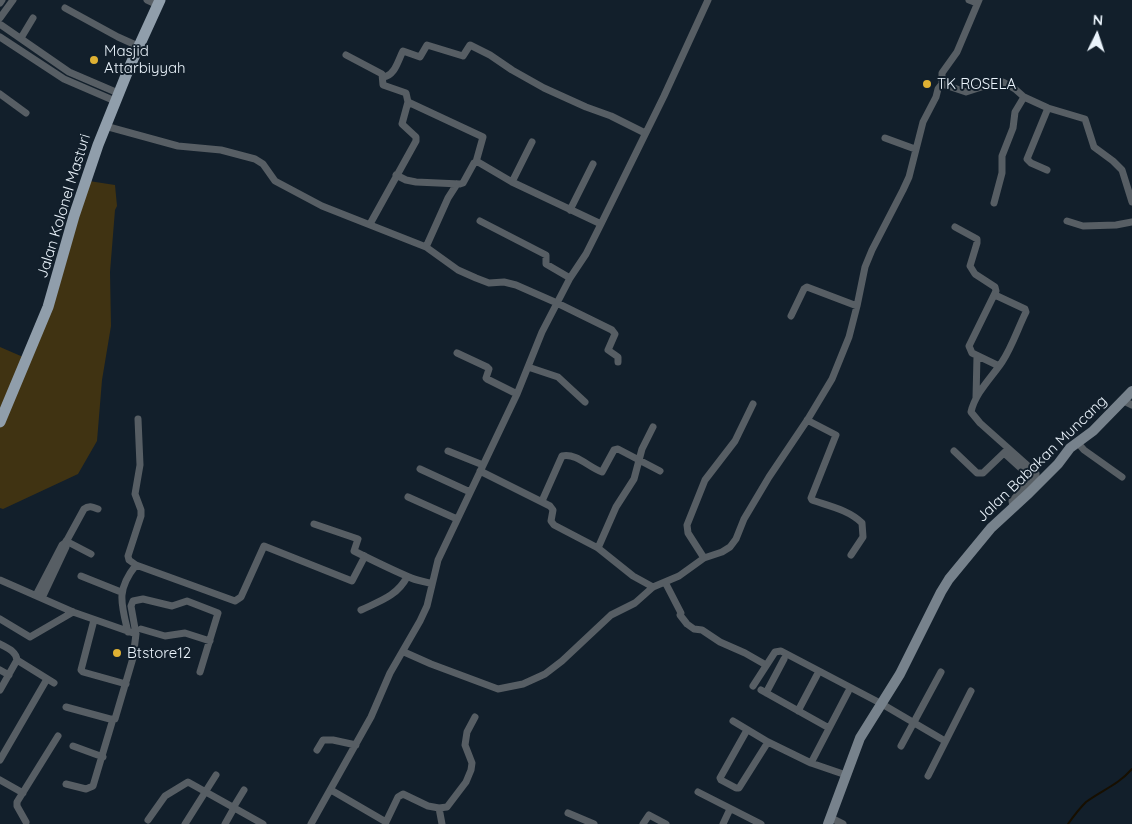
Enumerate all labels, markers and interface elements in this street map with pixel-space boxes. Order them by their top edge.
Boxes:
north arrow [1072,10,1122,60]
text: N [1092,11,1104,29]
place label: Masjid Attarbiyyah [104,42,186,77]
marker: Masjid Attarbiyyah [88,54,100,66]
place label: TK ROSELA [937,75,1016,93]
marker: TK ROSELA [921,78,933,90]
street label: Jalan Kolonel Masturi [33,132,95,280]
street label: Jalan Babakan Muncang [973,392,1111,526]
place label: Btstore12 [127,644,191,662]
marker: Btstore12 [111,647,123,659]

